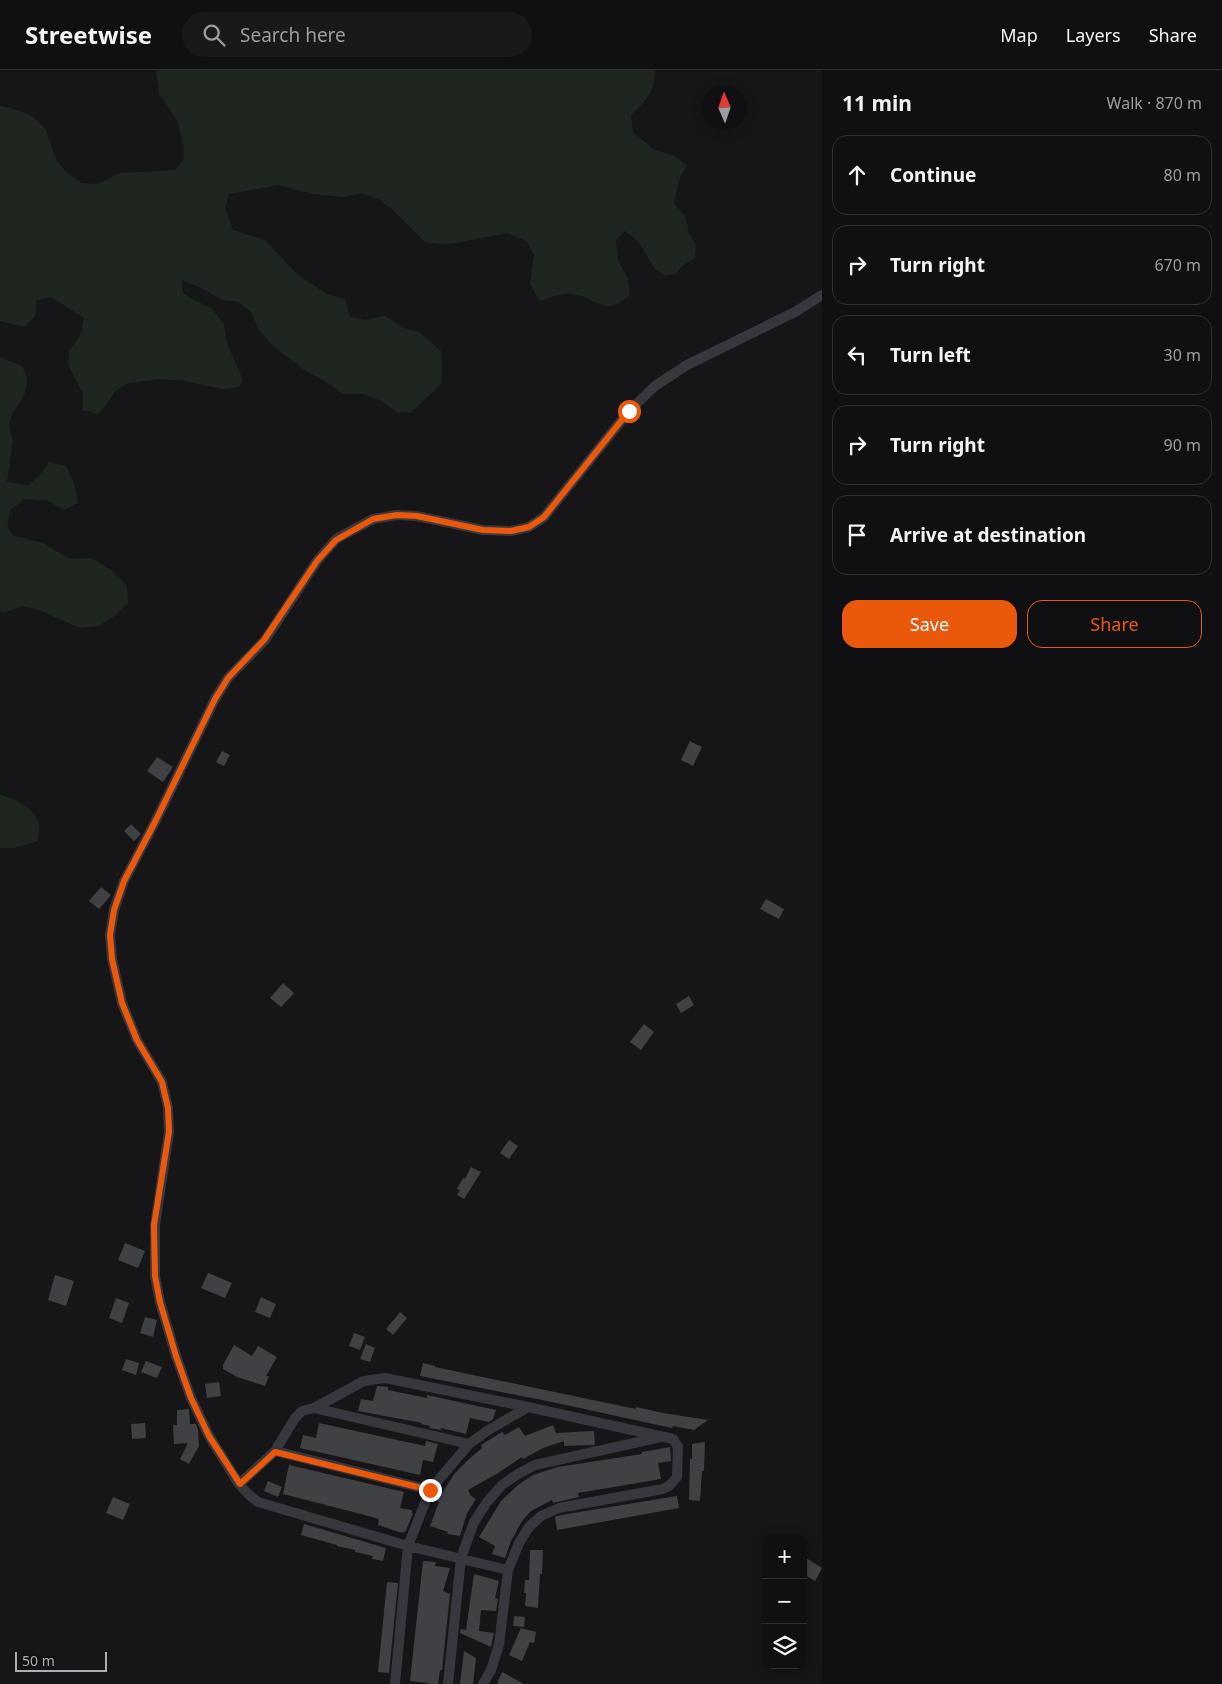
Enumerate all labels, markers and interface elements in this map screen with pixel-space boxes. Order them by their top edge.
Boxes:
search box [182,12,532,57]
text: Streetwise [25,18,152,51]
icon: search [200,21,228,49]
text: Search here [240,22,346,48]
text: Map [1000,23,1038,47]
text: Layers [1066,23,1121,47]
text: Share [1149,23,1197,47]
north arrow [702,85,747,130]
text: 11 min [842,89,912,117]
text: Walk · 870 m [1107,92,1202,114]
icon: ahead [843,161,871,189]
text: Continue [890,162,976,188]
text: 80 m [1164,164,1201,186]
icon: right [843,251,871,279]
text: Turn right [890,252,985,278]
text: 670 m [1154,254,1201,276]
icon: left [843,341,871,369]
text: Turn left [890,342,971,368]
text: 30 m [1164,344,1201,366]
route start [618,400,641,423]
icon: right [843,431,871,459]
text: Turn right [890,432,985,458]
text: 90 m [1164,434,1201,456]
icon: arrive [843,521,871,549]
text: Arrive at destination [890,522,1086,548]
button: Save [842,600,1017,648]
button: Share [1027,600,1202,648]
route end [419,1479,442,1502]
map controls [762,1534,807,1669]
button: + [762,1534,807,1579]
button: − [762,1579,807,1624]
button: layers [762,1624,807,1669]
scale bar [15,1649,108,1672]
text: 50 m [22,1651,55,1670]

